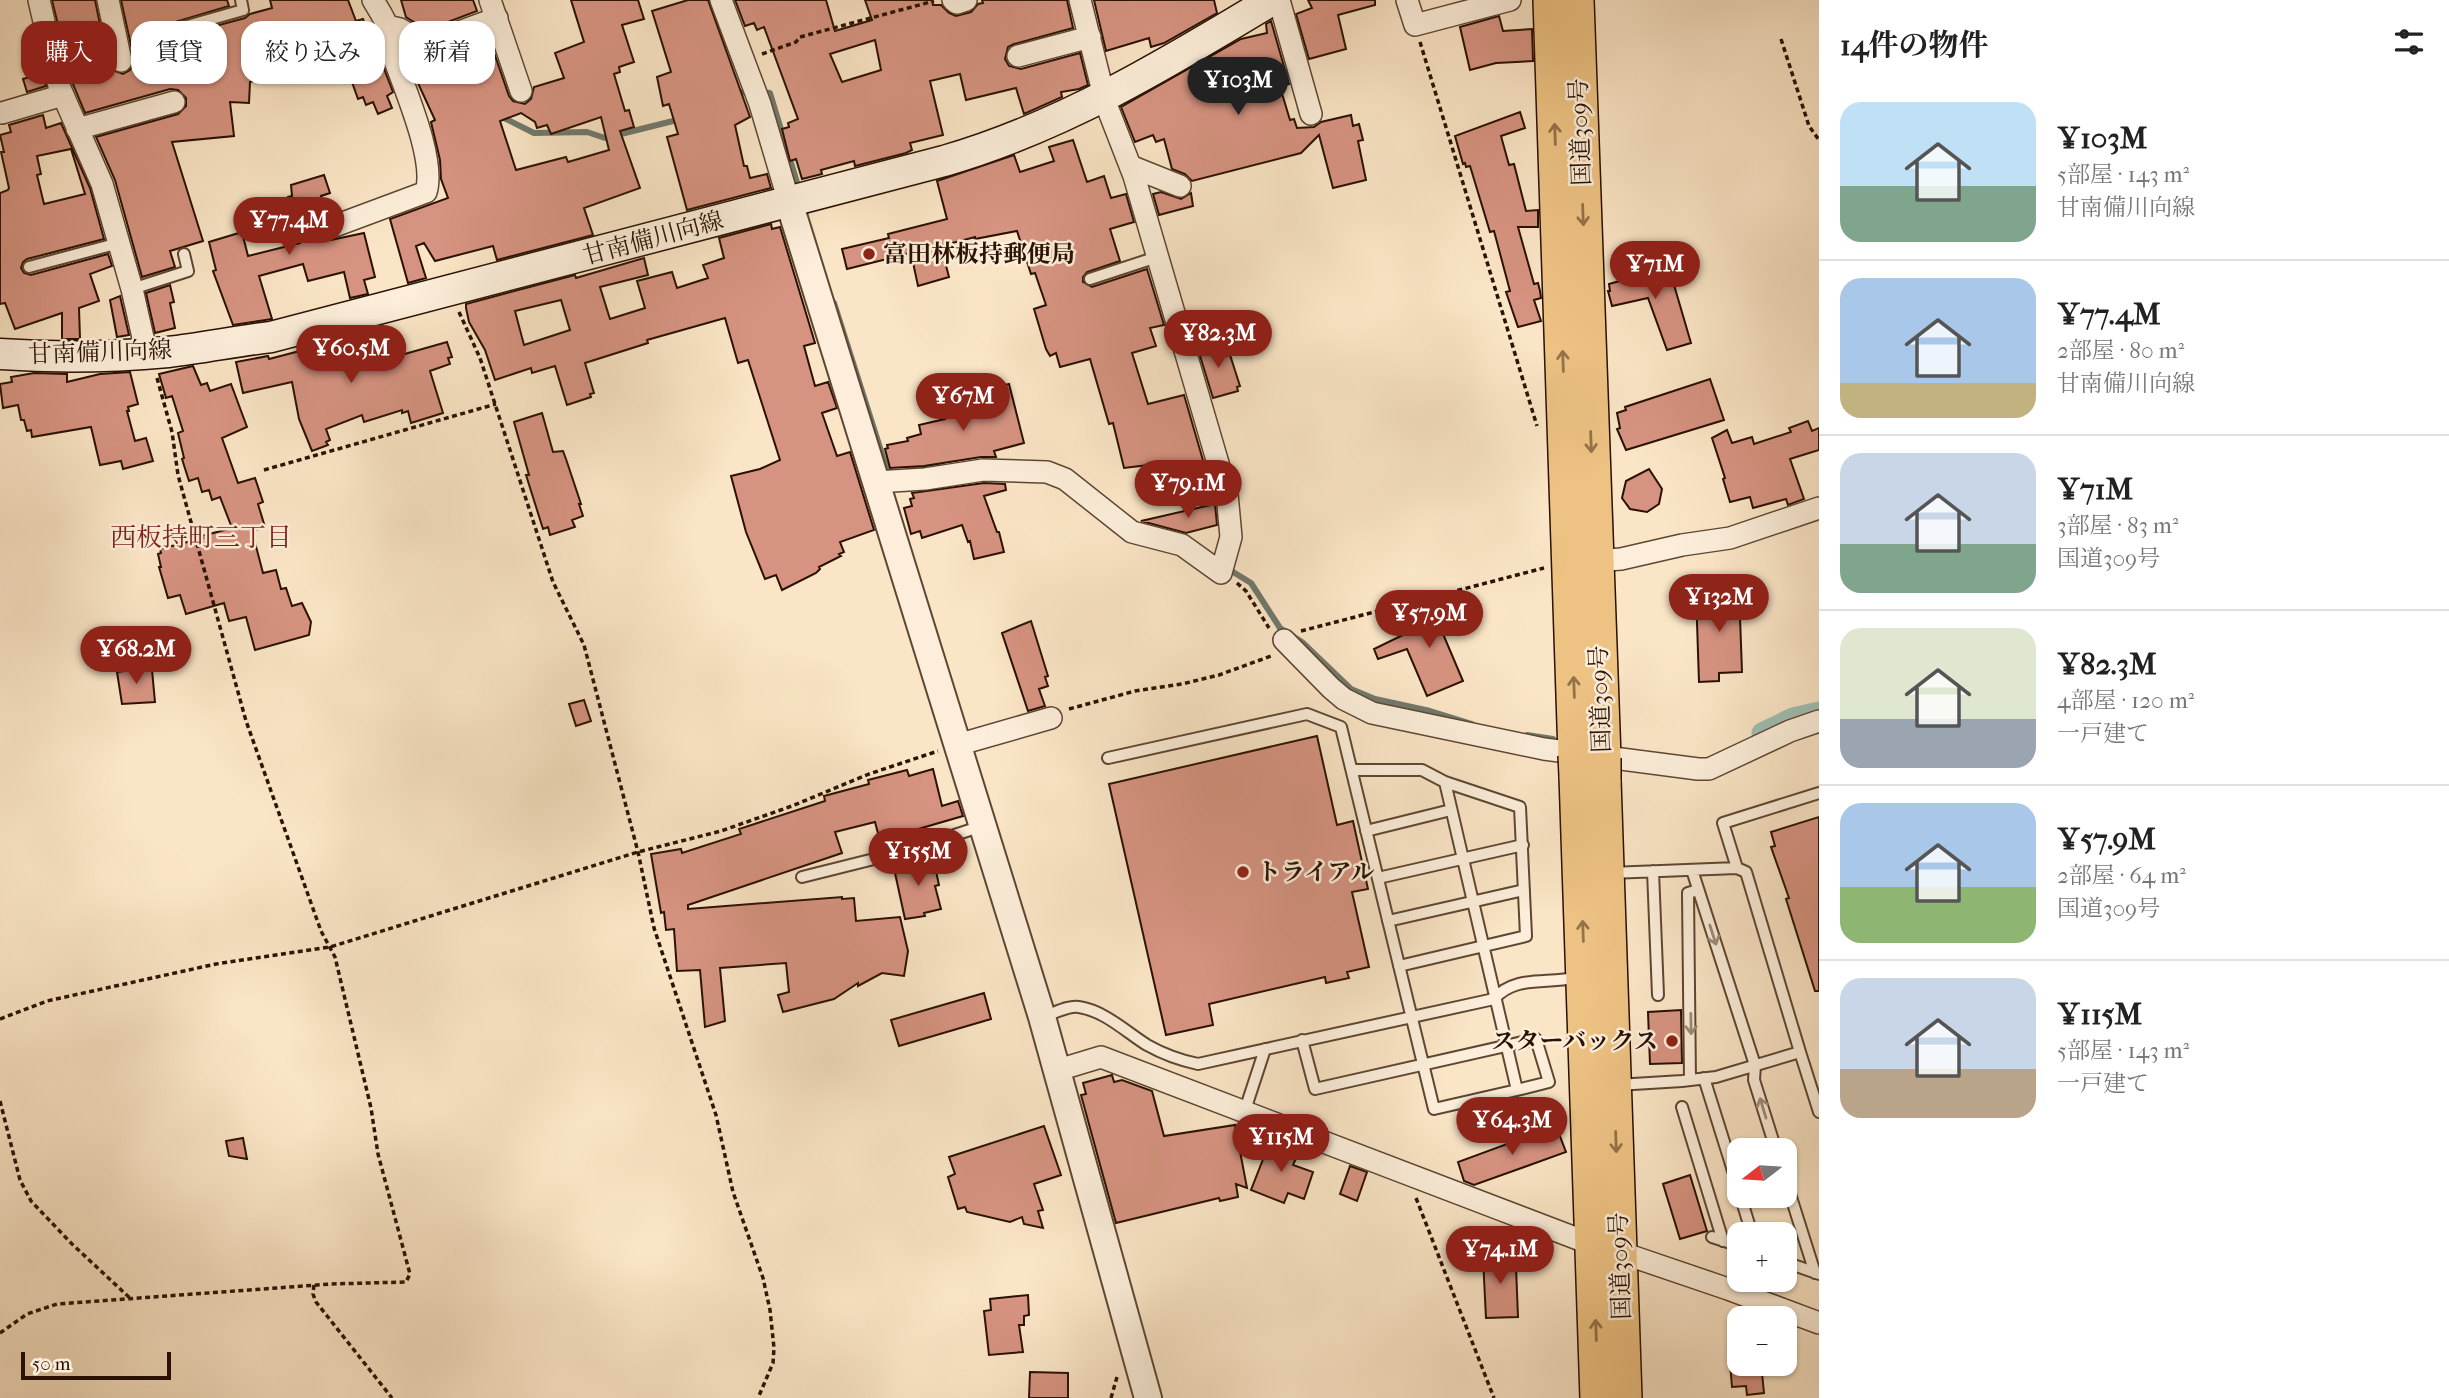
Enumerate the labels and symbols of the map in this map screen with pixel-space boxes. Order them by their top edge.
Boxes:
pin: ¥103M [1189,58,1287,117]
street label: 国道309号 [1564,78,1596,186]
one-way arrow [1549,123,1562,146]
pin: ¥77.4M [232,198,346,257]
one-way arrow [1576,203,1590,226]
street label: 甘南備川向線 [580,206,726,270]
place label: 富田林板持郵便局 [883,240,1075,268]
pin: ¥71M [1614,242,1696,301]
marker: 富田林板持郵便局 [861,246,877,262]
pin: ¥82.3M [1161,310,1275,370]
pin: ¥60.5M [294,326,408,385]
street label: 甘南備川向線 [28,335,172,369]
one-way arrow [1557,350,1570,373]
pin: ¥67M [922,374,1004,433]
one-way arrow [1584,431,1598,454]
pin: ¥79.1M [1131,461,1245,520]
district label: 西板持町三丁目 [110,522,292,553]
pin: ¥132M [1670,574,1768,634]
pin: ¥57.9M [1372,590,1486,650]
pin: ¥68.2M [79,626,193,686]
street label: 国道309号 [1584,645,1616,753]
one-way arrow [1567,675,1580,698]
pin: ¥155M [869,828,967,888]
place label: トライアル [1257,858,1375,886]
marker: トライアル [1235,864,1251,880]
one-way arrow [1577,920,1590,943]
one-way arrow [1708,923,1720,945]
one-way arrow [1684,1013,1697,1036]
place label: スターバックス [1491,1027,1658,1055]
marker: スターバックス [1664,1033,1680,1049]
one-way arrow [1756,1097,1768,1119]
pin: ¥64.3M [1455,1098,1569,1157]
pin: ¥115M [1232,1114,1330,1174]
one-way arrow [1609,1130,1622,1153]
north arrow [1727,1138,1797,1208]
street label: 国道309号 [1604,1212,1636,1320]
pin: ¥74.1M [1443,1226,1557,1286]
one-way arrow [1590,1319,1603,1342]
scale bar [21,1349,172,1381]

